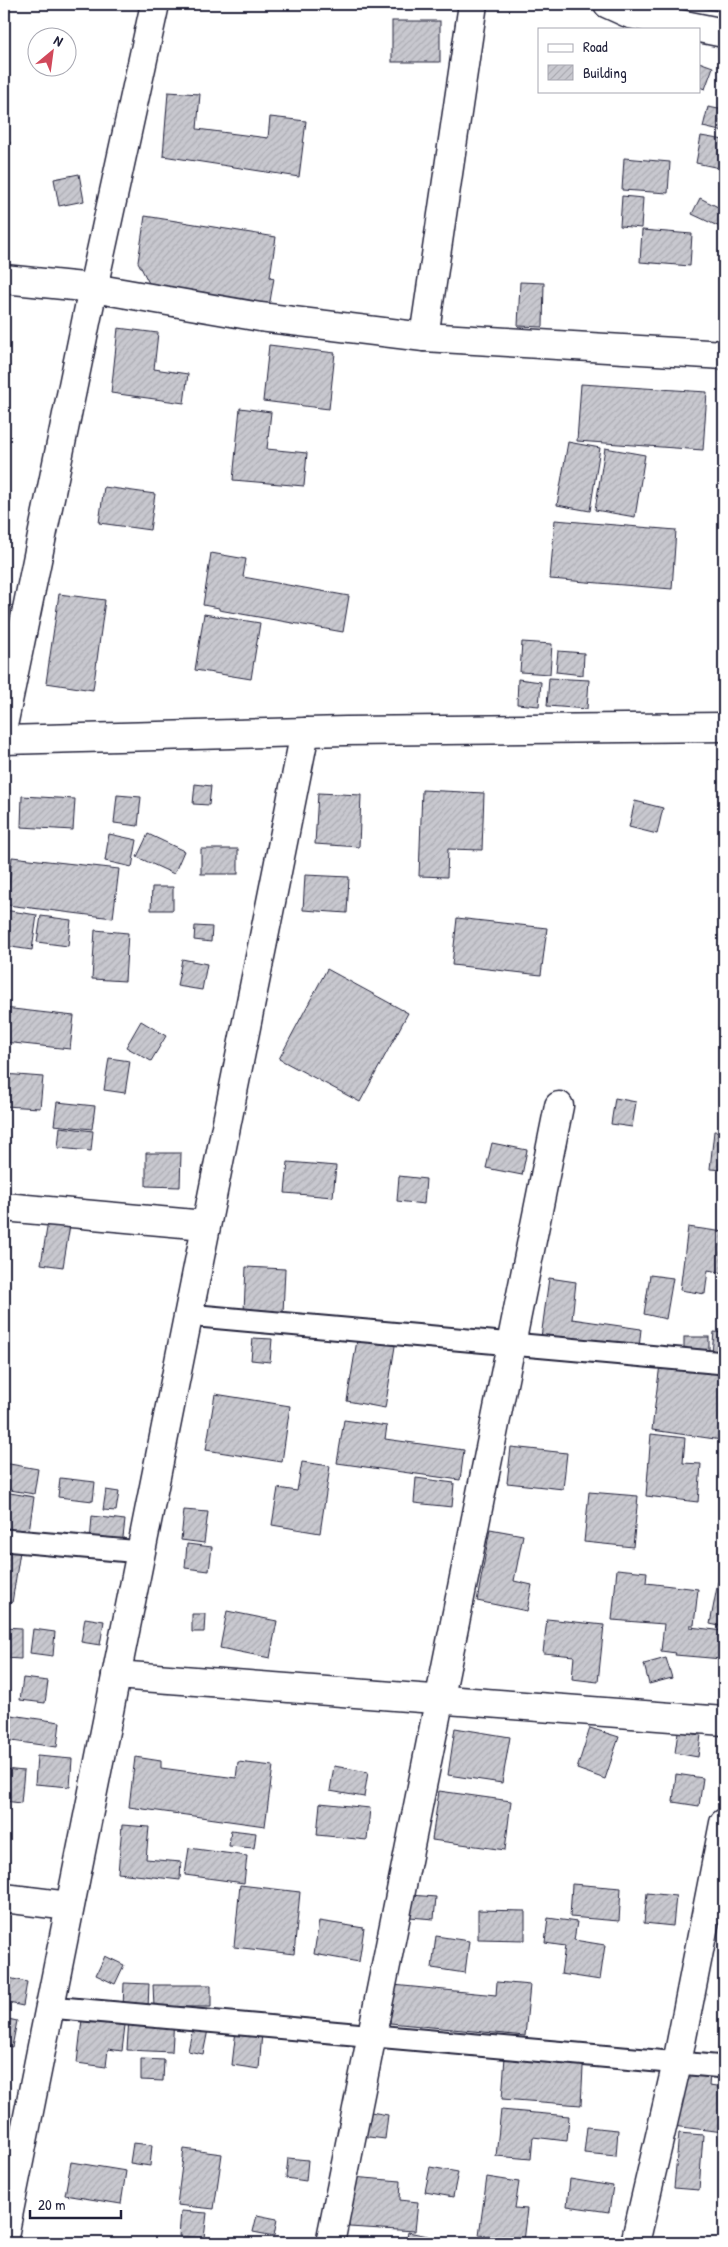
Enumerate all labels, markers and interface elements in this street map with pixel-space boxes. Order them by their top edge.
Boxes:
north arrow [28,28,78,78]
legend [538,28,700,92]
text: N [51,30,67,51]
text: Road [583,36,608,57]
text: Building [583,62,627,83]
scale bar [30,2187,121,2219]
text: 20 m [38,2194,65,2215]

